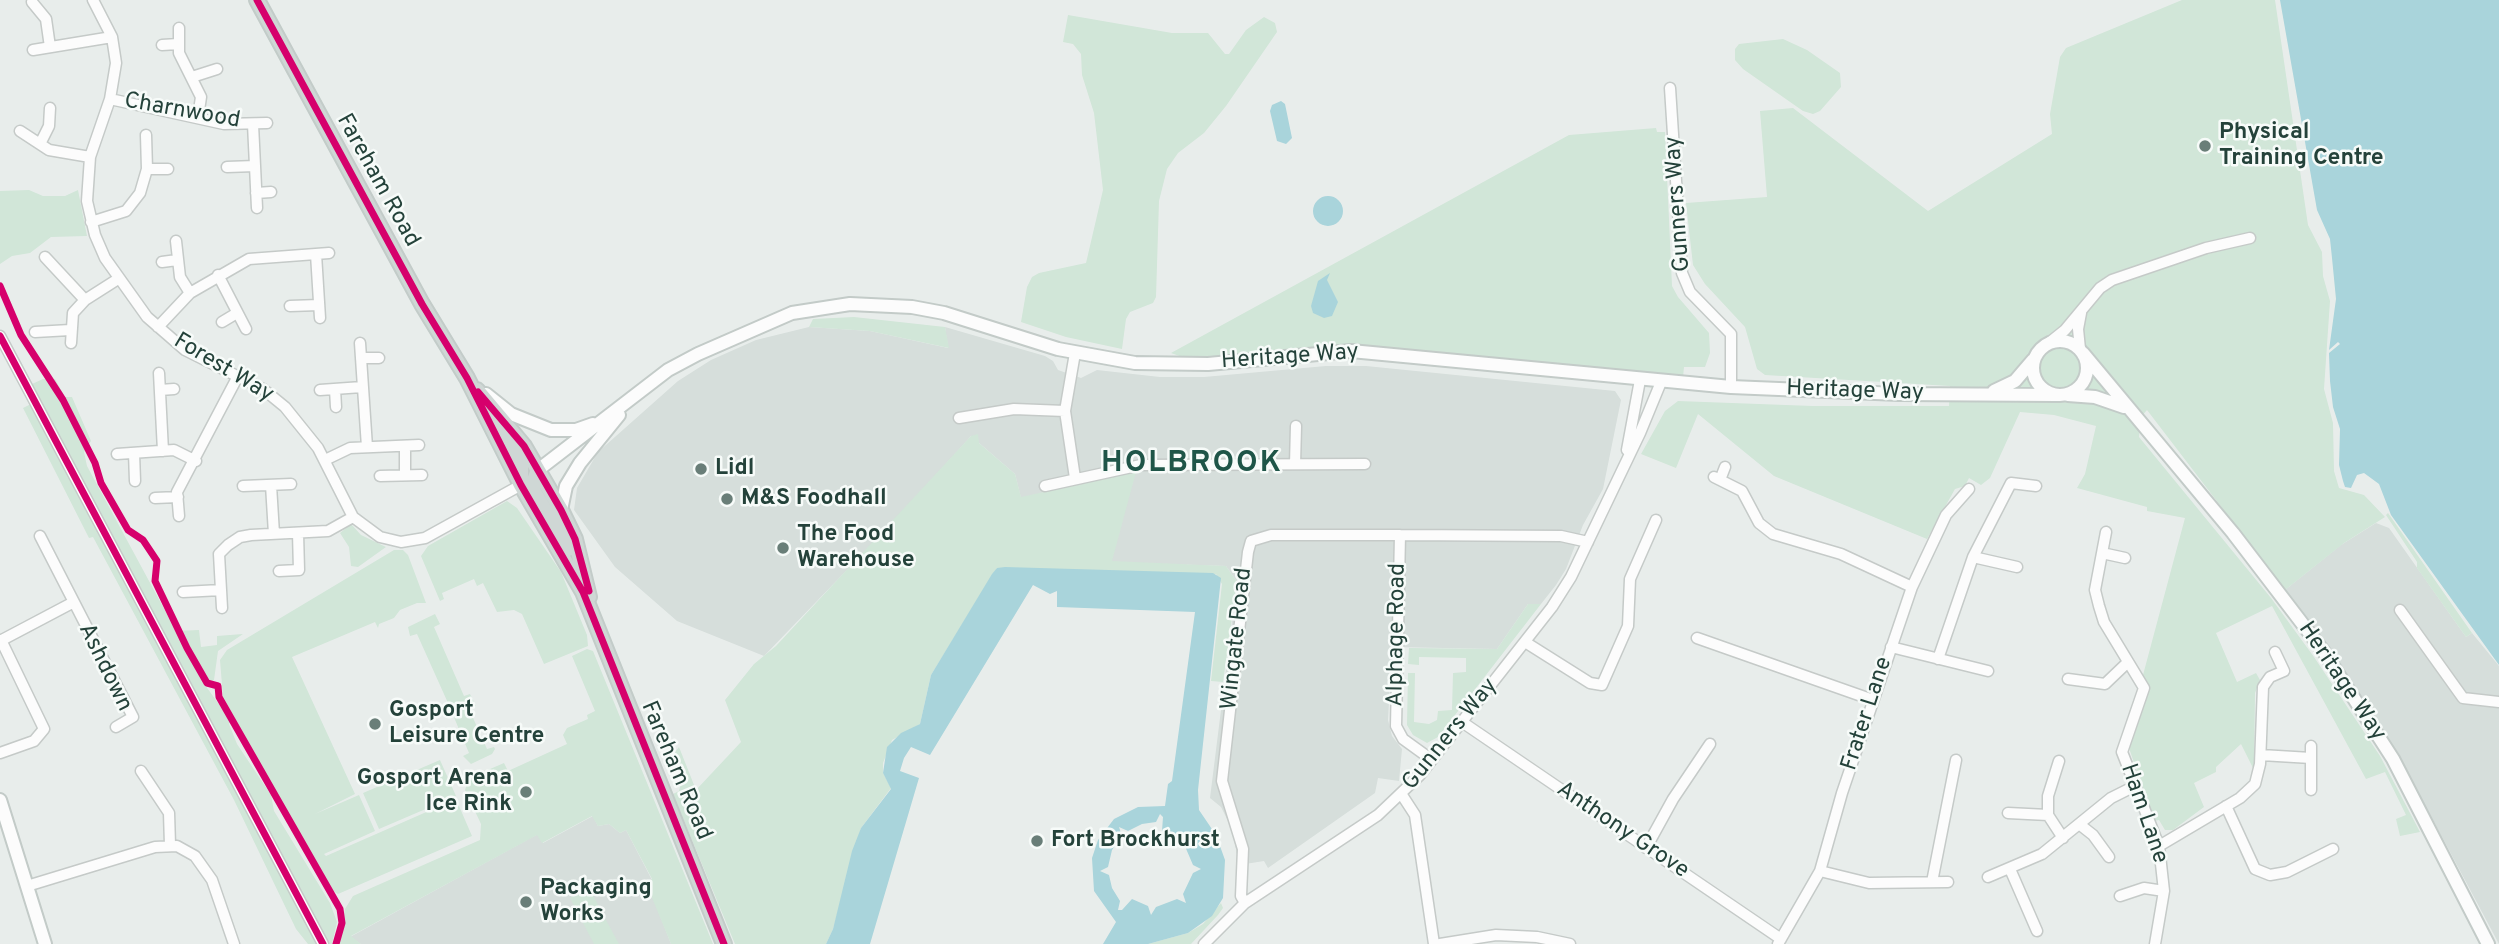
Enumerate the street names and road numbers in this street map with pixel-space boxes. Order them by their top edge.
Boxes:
street label: Charnwood [122,88,242,136]
street label: Fareham Road [329,110,425,252]
street label: Gunners Way [1660,135,1698,273]
street label: Forest Way [168,328,278,410]
street label: Heritage Way [1220,339,1360,377]
street label: Heritage Way [1786,376,1924,408]
street label: Alphage Road [1383,563,1413,707]
street label: Wingate Road [1217,567,1259,711]
street label: Heritage Way [2291,617,2391,747]
street label: Ashdown [71,619,137,717]
street label: Frater Lane [1837,654,1899,774]
street label: Gunners Way [1397,673,1505,797]
street label: Fareham Road [633,698,717,844]
street label: Ham Lane [2113,761,2173,867]
street label: Anthony Grove [1550,777,1694,885]

